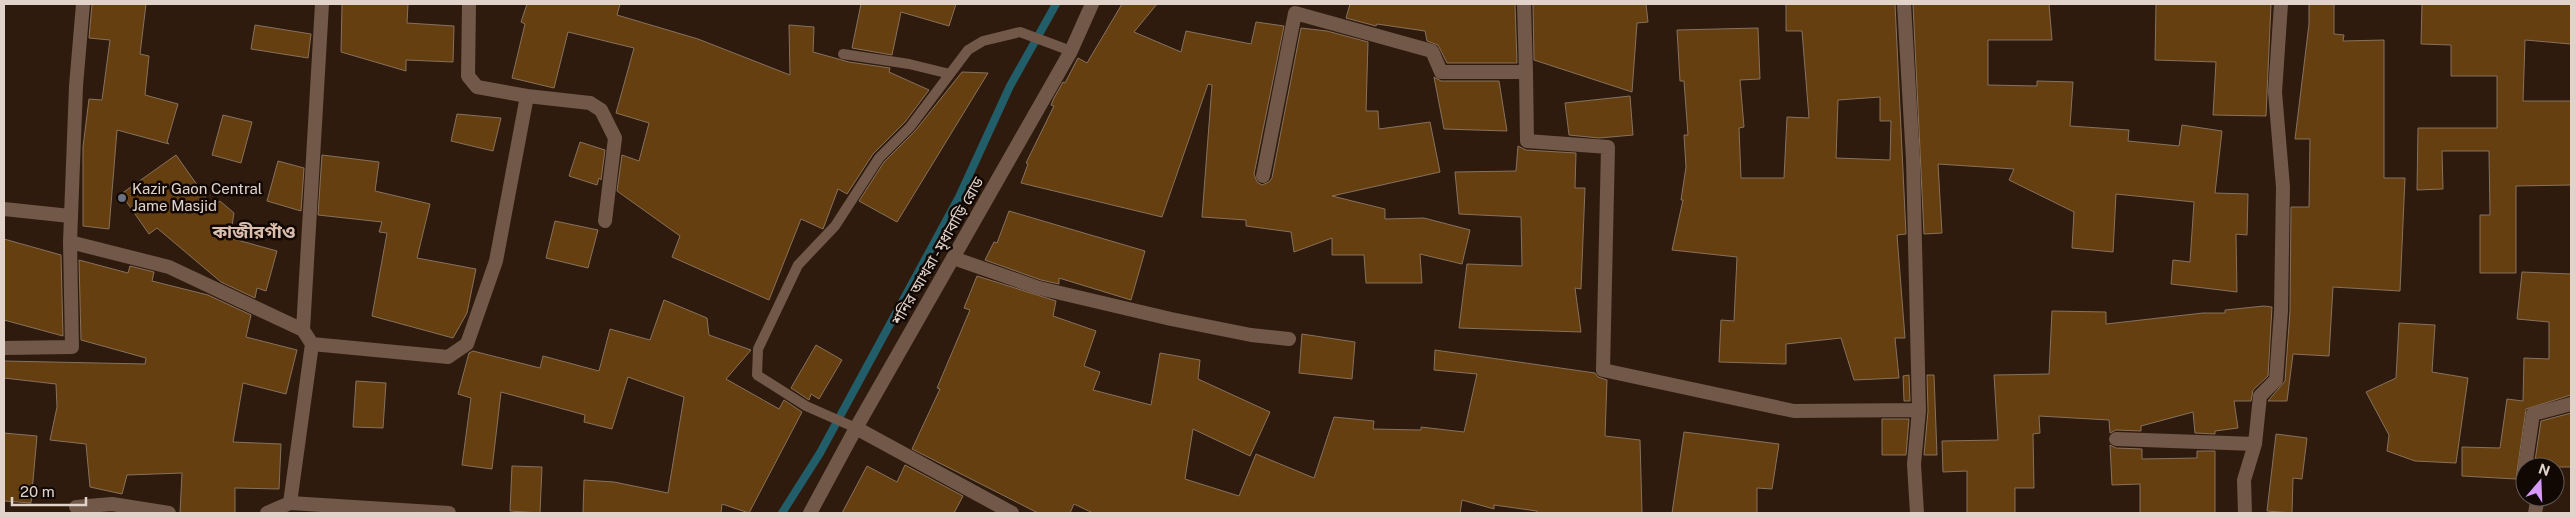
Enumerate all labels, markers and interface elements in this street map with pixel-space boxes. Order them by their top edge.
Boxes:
street label: শনির আখরা - মৃধাবাড়ি রোড [888,174,988,329]
place label: Kazir Gaon Central Jame Masjid [132,180,262,214]
marker: Kazir Gaon Central Jame Masjid [116,192,128,204]
district label: কাজীরগাঁও [211,221,296,242]
north arrow [2515,457,2565,507]
text: N [2536,460,2552,479]
scale bar [12,474,86,506]
text: 20 m [20,483,55,500]

